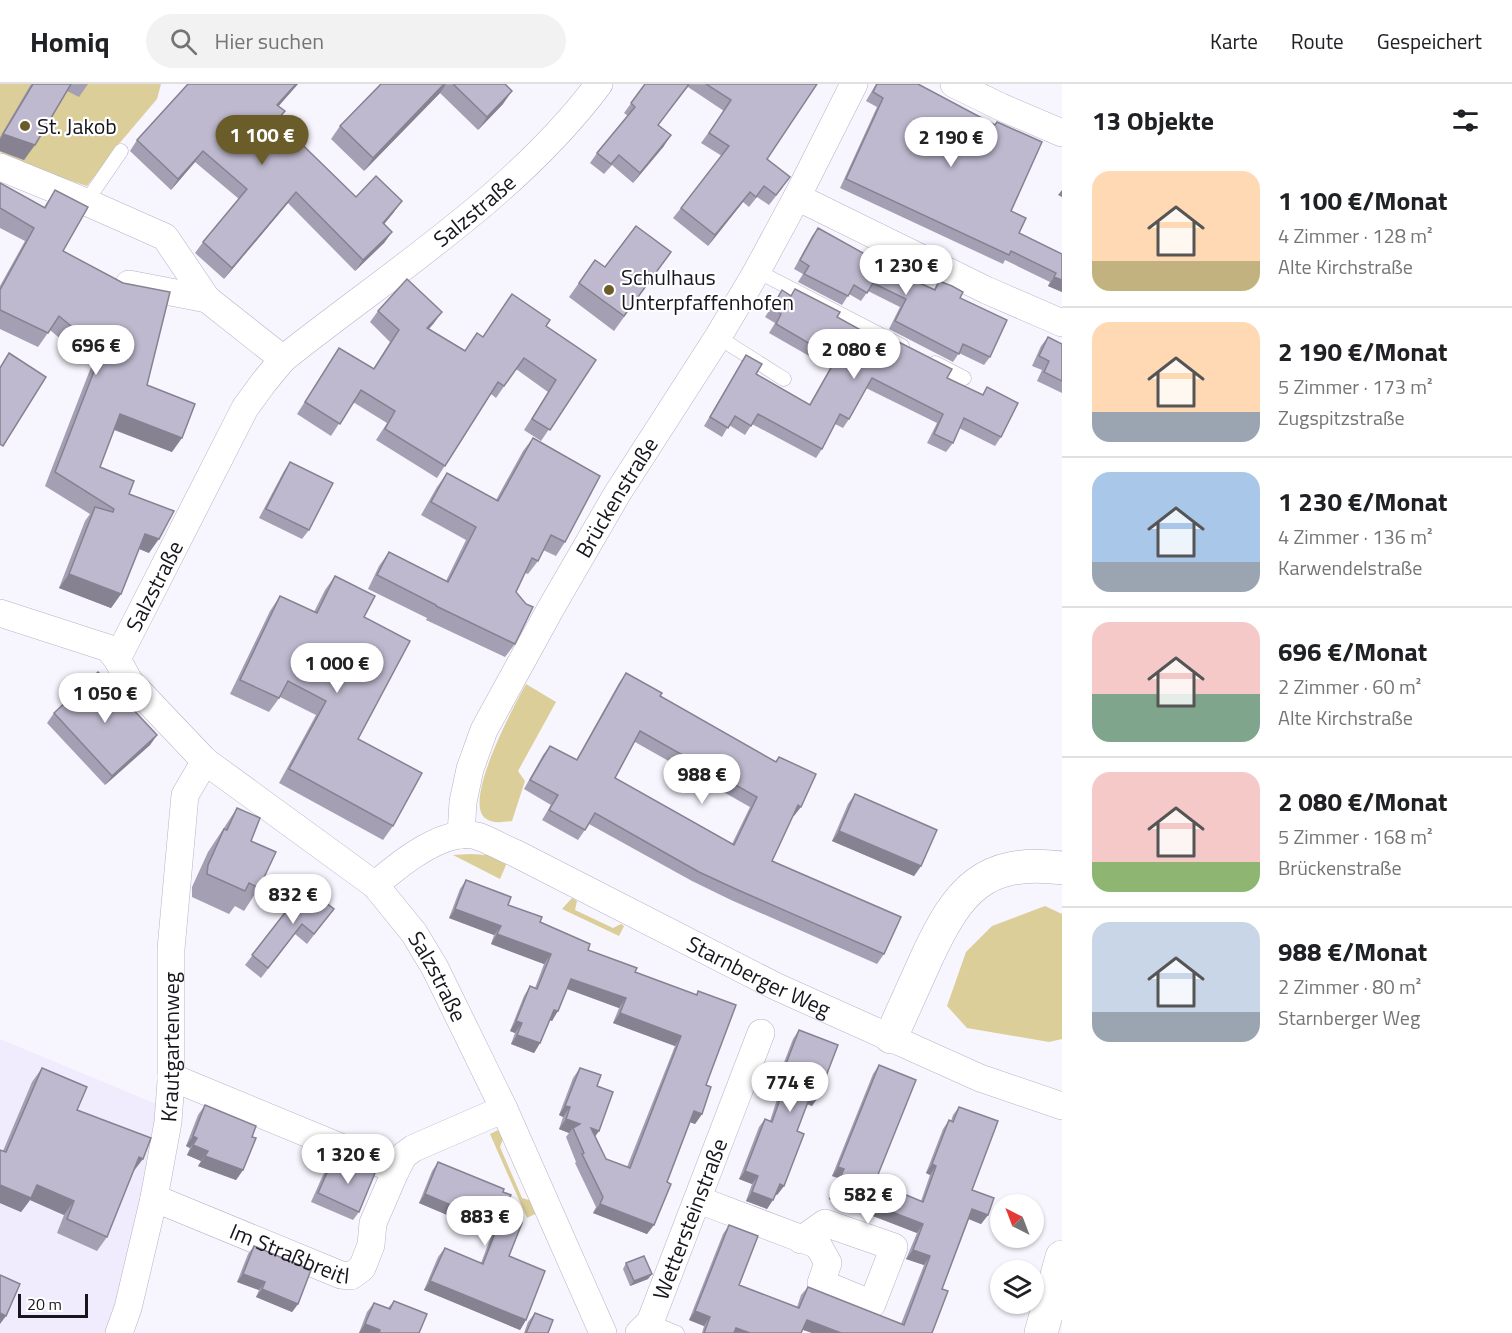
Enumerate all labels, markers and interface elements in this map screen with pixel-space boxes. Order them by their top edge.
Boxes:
search box [146,14,566,68]
text: Homiq [30,20,110,63]
text: Hier suchen [215,24,324,58]
icon: search [167,25,200,58]
text: Karte [1210,25,1258,57]
text: Route [1291,25,1344,57]
text: Gespeichert [1377,25,1482,57]
text: 13 Objekte [1092,101,1214,140]
icon: filters [1449,104,1482,137]
place label: St. Jakob [37,109,117,143]
pin: 1 100 € [207,115,317,166]
pin: 2 190 € [896,117,1006,168]
marker: St. Jakob [18,119,32,133]
text: 1 100 € [230,119,294,150]
text: 2 190 € [919,121,983,152]
street label: Salzstraße [426,166,523,255]
text: 1 100 €/Monat [1278,181,1447,220]
icon: home [1140,195,1212,267]
text: 4 Zimmer · 128 m² [1278,220,1433,251]
pin: 1 230 € [851,245,961,296]
text: 1 230 € [874,249,938,280]
text: Alte Kirchstraße [1278,251,1413,282]
place label: Schulhaus Unterpfaffenhofen [621,260,794,319]
marker: Schulhaus Unterpfaffenhofen [602,283,616,297]
pin: 696 € [54,325,138,376]
text: 696 € [71,329,121,360]
pin: 2 080 € [799,329,909,380]
text: 2 190 €/Monat [1278,332,1447,371]
text: 2 080 € [822,333,886,364]
icon: home [1140,346,1212,418]
text: 5 Zimmer · 173 m² [1278,371,1433,402]
text: Zugspitzstraße [1278,402,1405,433]
street label: Brückenstraße [567,430,666,564]
text: 1 230 €/Monat [1278,482,1447,521]
icon: home [1140,496,1212,568]
text: 4 Zimmer · 136 m² [1278,521,1433,552]
street label: Salzstraße [117,534,192,638]
text: Karwendelstraße [1278,552,1422,583]
text: 696 €/Monat [1278,632,1427,671]
pin: 1 000 € [282,643,392,694]
icon: home [1140,646,1212,718]
text: 1 000 € [305,647,369,678]
text: 2 Zimmer · 60 m² [1278,671,1421,702]
pin: 1 050 € [50,673,160,724]
text: 1 050 € [73,677,137,708]
text: Alte Kirchstraße [1278,702,1413,733]
pin: 988 € [660,754,744,805]
text: 988 € [677,758,727,789]
text: 2 080 €/Monat [1278,782,1447,821]
icon: home [1140,796,1212,868]
text: 5 Zimmer · 168 m² [1278,821,1433,852]
text: Brückenstraße [1278,852,1402,883]
pin: 832 € [251,874,335,925]
text: 832 € [268,878,318,909]
street label: Salzstraße [400,925,476,1028]
street label: Starnberger Weg [681,927,836,1026]
text: 988 €/Monat [1278,932,1427,971]
icon: home [1140,946,1212,1018]
text: 2 Zimmer · 80 m² [1278,971,1421,1002]
street label: Krautgartenweg [151,972,188,1123]
text: Starnberger Weg [1278,1002,1420,1033]
pin: 774 € [748,1062,832,1113]
text: 774 € [765,1066,815,1097]
street label: Wettersteinstraße [643,1133,736,1305]
pin: 1 320 € [293,1134,403,1185]
text: 1 320 € [316,1138,380,1169]
pin: 582 € [826,1174,910,1225]
text: 582 € [843,1178,893,1209]
north arrow [990,1194,1044,1248]
map controls [990,1194,1044,1314]
pin: 883 € [443,1196,527,1247]
text: 883 € [460,1200,510,1231]
street label: Im Straßbreitl [225,1214,351,1293]
button: layers [990,1260,1044,1314]
scale bar [18,1291,88,1318]
text: 20 m [27,1292,62,1316]

